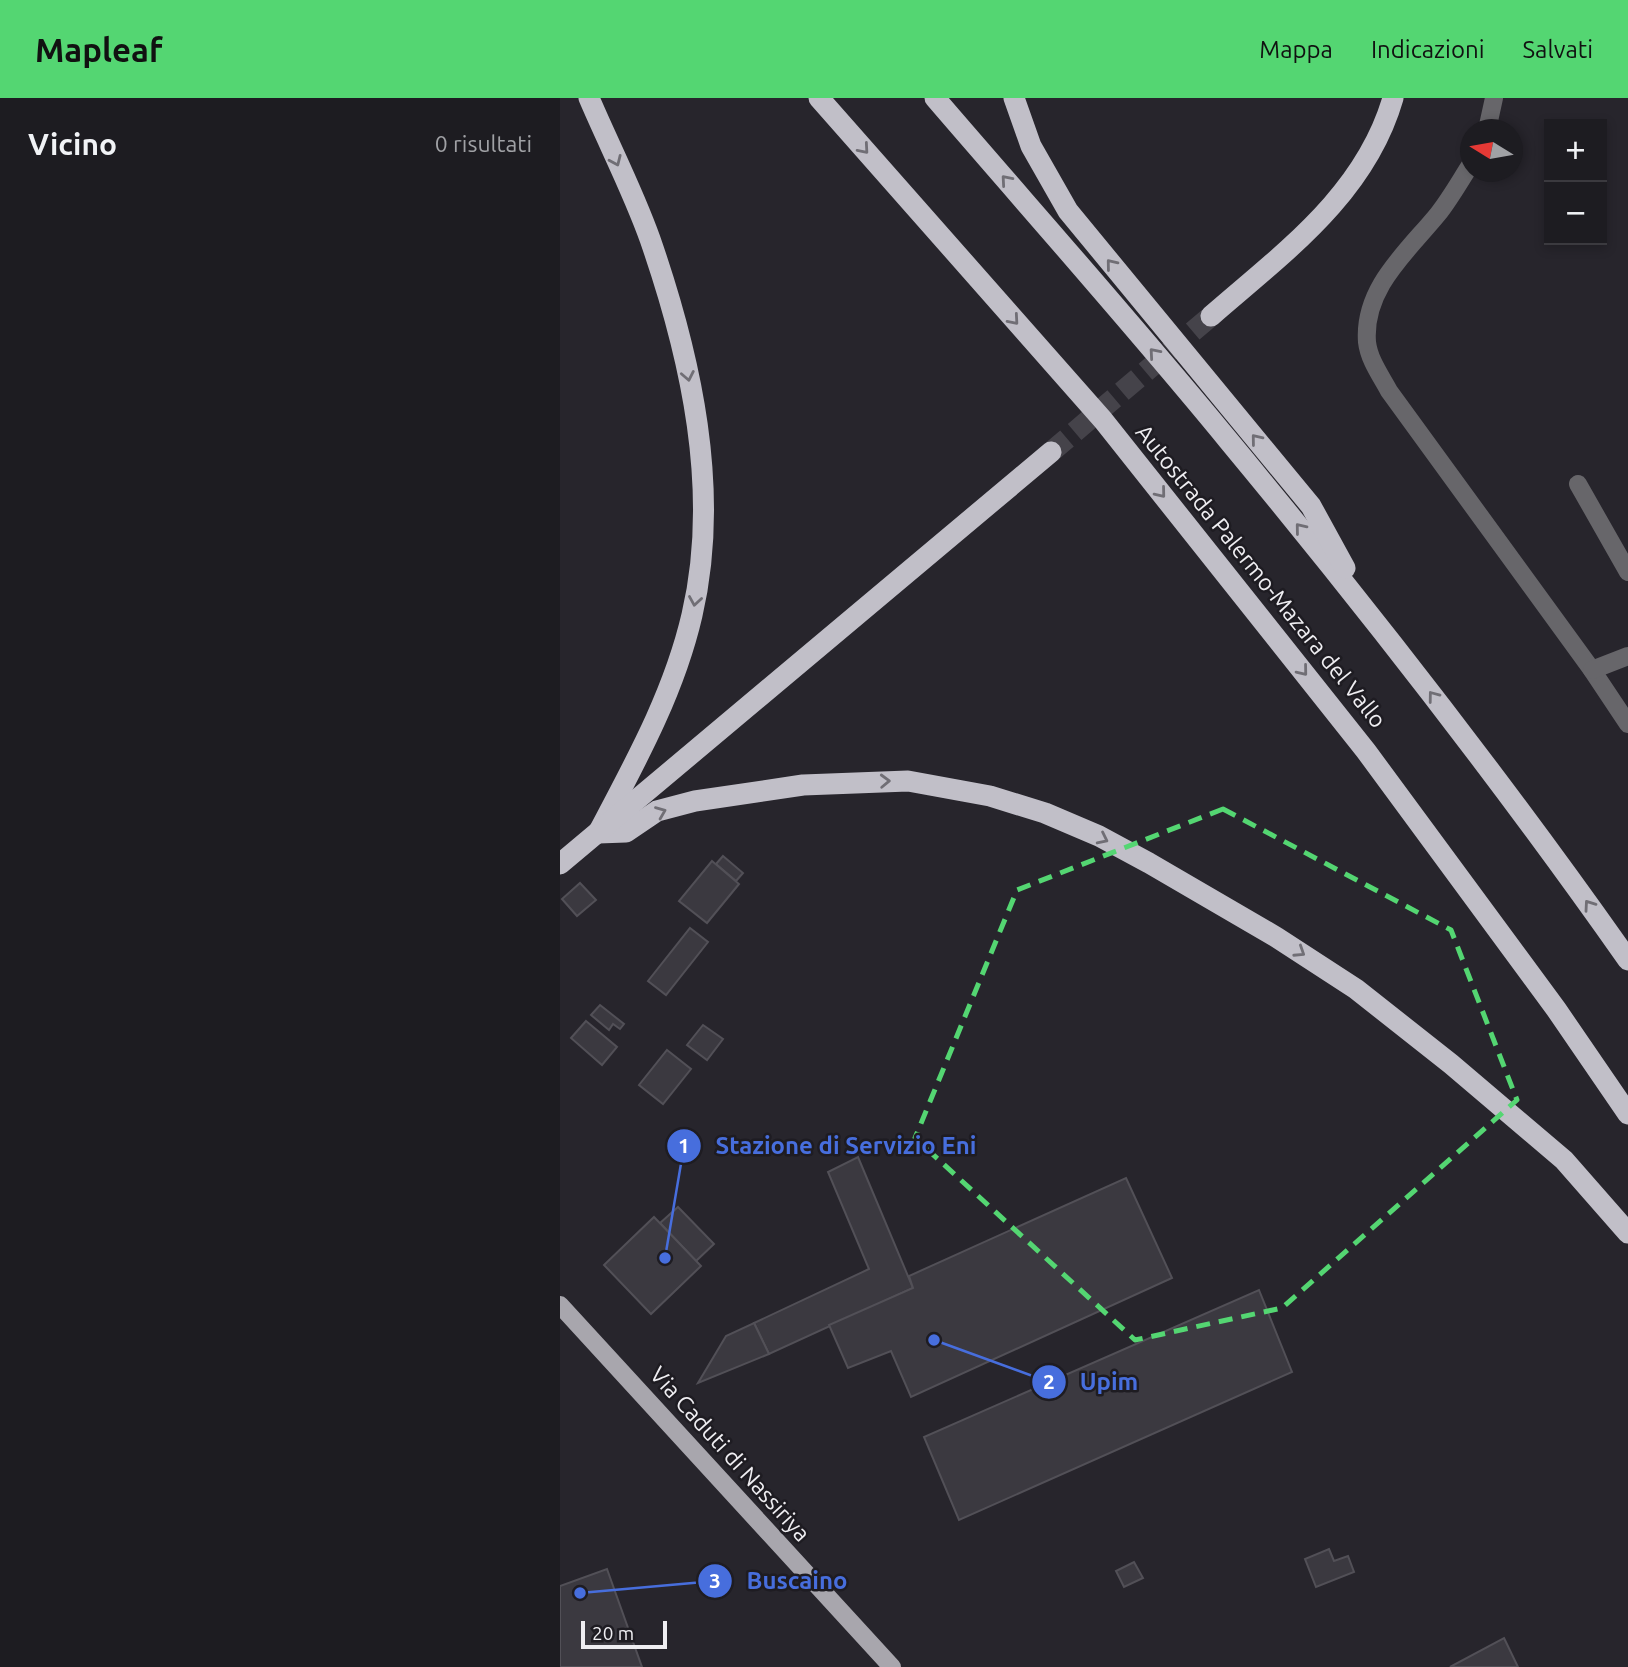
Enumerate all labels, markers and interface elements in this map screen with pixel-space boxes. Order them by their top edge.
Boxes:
text: Mapleaf [35,31,163,68]
text: Mappa [1259,36,1333,63]
text: Indicazioni [1371,36,1485,63]
text: Salvati [1523,36,1593,63]
north arrow [1460,119,1523,182]
map controls [1544,119,1607,245]
button: + [1544,119,1607,182]
text: Vicino [28,127,117,161]
text: 0 risultati [435,131,532,156]
one-way arrow [856,141,868,154]
one-way arrow [608,153,622,166]
one-way arrow [1002,175,1014,188]
button: − [1544,182,1607,245]
one-way arrow [1107,259,1119,272]
one-way arrow [1006,312,1019,325]
one-way arrow [1150,348,1162,361]
one-way arrow [680,370,695,382]
street label: Autostrada Palermo-Mazara del Vallo [1131,419,1391,732]
one-way arrow [1251,435,1264,447]
one-way arrow [1153,486,1166,498]
one-way arrow [1295,523,1308,535]
one-way arrow [687,595,702,607]
one-way arrow [1295,664,1308,676]
one-way arrow [1428,691,1441,704]
one-way arrow [880,774,891,789]
one-way arrow [653,806,666,820]
one-way arrow [1096,830,1108,844]
one-way arrow [1585,900,1597,913]
one-way arrow [1292,944,1305,957]
callout: Stazione di Servizio Eni [666,1123,990,1168]
text: Stazione di Servizio Eni [716,1132,976,1159]
text: 1 [678,1133,690,1157]
callout: Upim [1031,1359,1153,1404]
street label: Via Caduti di Nassiriya [646,1361,815,1546]
text: Upim [1080,1368,1138,1395]
text: 2 [1043,1369,1055,1393]
callout: Buscaino [698,1558,862,1603]
text: Buscaino [747,1567,847,1594]
text: 3 [709,1568,721,1592]
scale bar [581,1618,667,1650]
text: 20 m [592,1622,634,1644]

